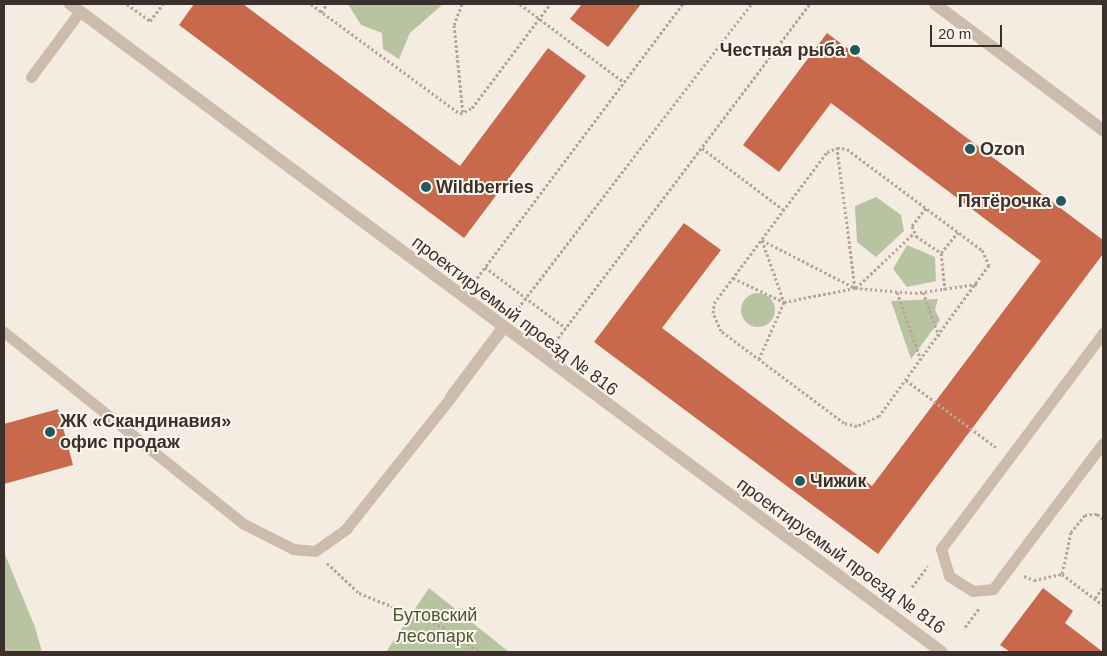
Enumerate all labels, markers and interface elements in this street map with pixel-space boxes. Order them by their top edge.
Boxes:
scale bar [932,15,1004,47]
text: 20 m [938,25,971,42]
place label: Честная рыба [720,39,845,61]
marker: Честная рыба [849,44,861,56]
place label: Ozon [980,138,1025,160]
marker: Ozon [964,143,976,155]
place label: Wildberries [436,176,534,198]
marker: Wildberries [420,181,432,193]
place label: Пятёрочка [958,190,1051,212]
marker: Пятёрочка [1055,195,1067,207]
street label: проектируемый проезд № 816 [408,231,622,401]
place label: ЖК «Скандинавия» офис продаж [60,411,231,454]
marker: ЖК «Скандинавия» офис продаж [44,426,56,438]
place label: Чижик [810,470,867,492]
street label: проектируемый проезд № 816 [733,473,949,639]
marker: Чижик [794,475,806,487]
park label: Бутовский лесопарк [393,605,477,648]

